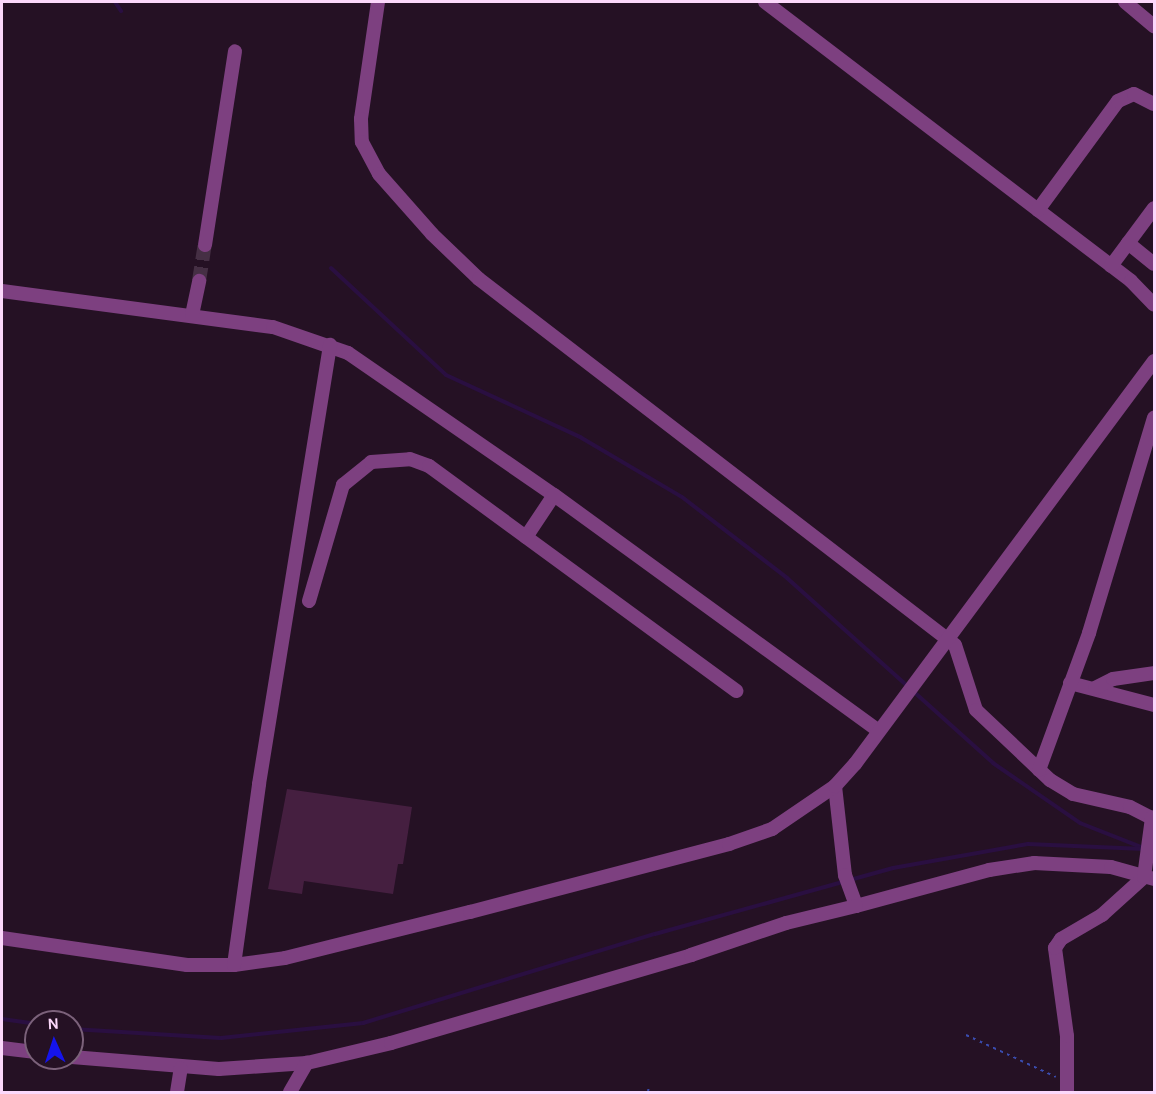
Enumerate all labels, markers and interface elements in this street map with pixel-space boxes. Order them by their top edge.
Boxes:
north arrow [24,1010,84,1070]
text: N [47,1014,59,1033]

